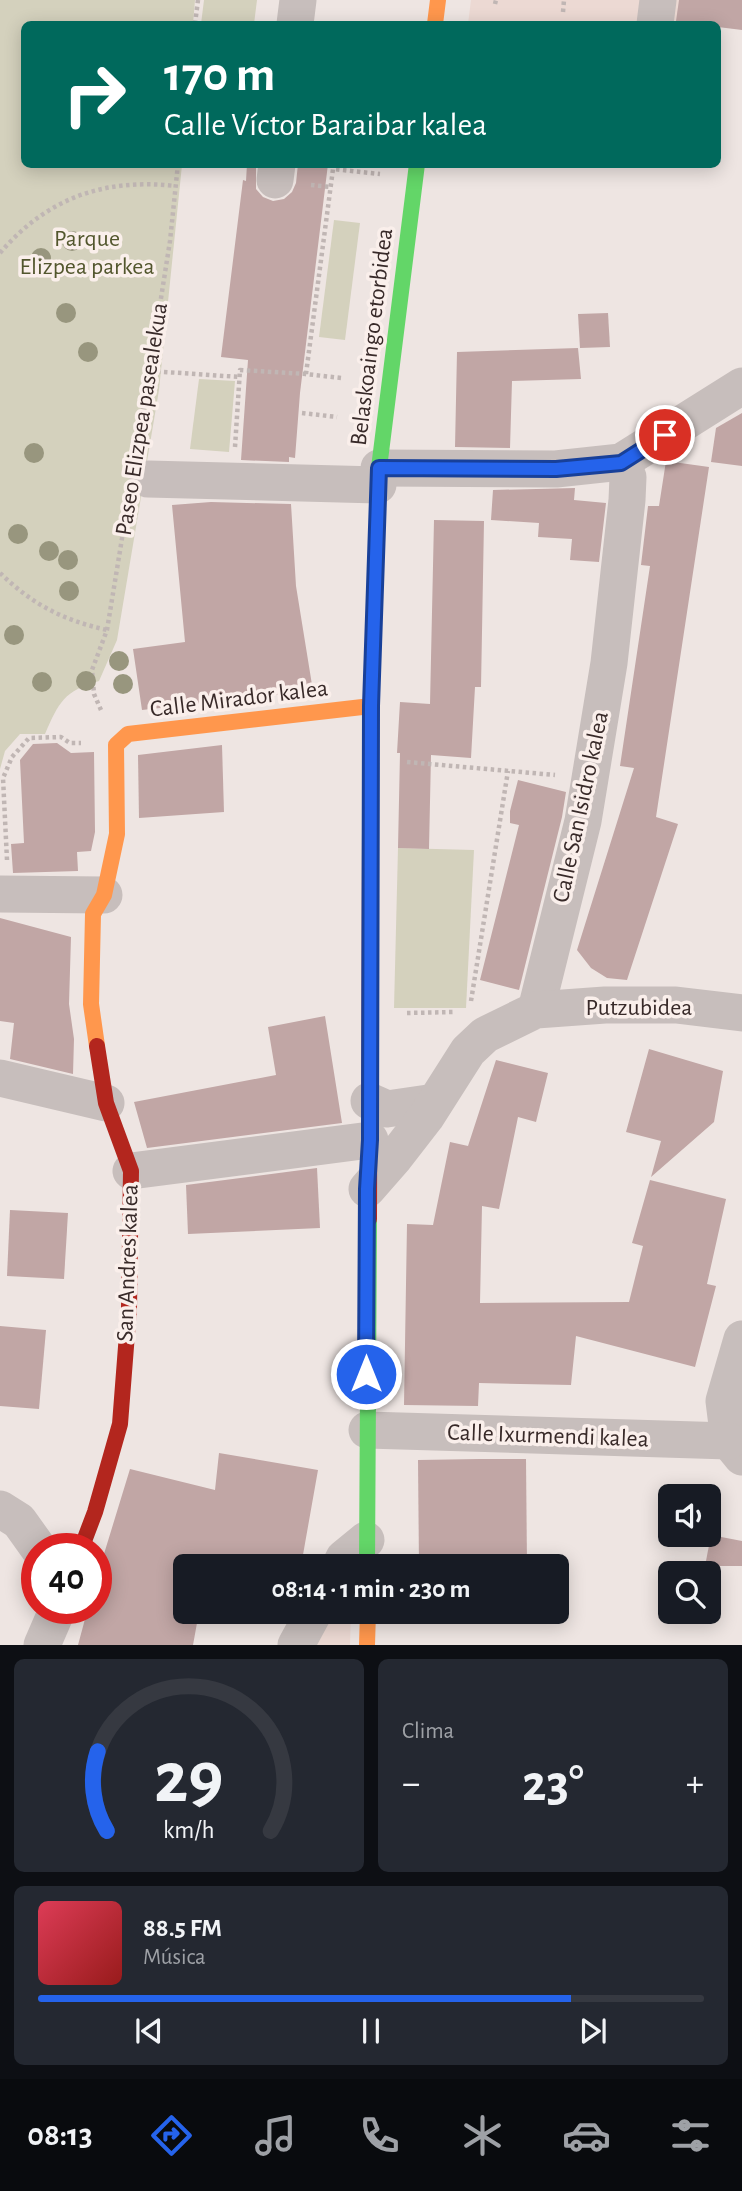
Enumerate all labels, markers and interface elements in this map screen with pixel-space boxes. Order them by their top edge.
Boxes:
icon: right [49,49,140,140]
text: 170 m [164,51,275,100]
text: Calle Víctor Baraibar kalea [164,109,487,141]
park label: Parque Elizpea parkea [19,227,155,279]
street label: Belaskoaingo etorbidea [347,227,397,447]
street label: Paseo Elizpea pasealekua [112,301,172,537]
pin [635,405,695,465]
icon: arrive [646,416,684,454]
street label: Calle Mirador kalea [149,676,329,722]
street label: Calle San Isidro kalea [549,709,613,905]
street label: Putzubidea [586,996,692,1020]
street label: San Andres kalea [113,1184,143,1342]
position arrow [329,1337,403,1411]
street label: Calle Ixurmendi kalea [447,1420,649,1452]
map controls [658,1484,721,1624]
button: sound [658,1484,721,1547]
speed limit sign: 40 [21,1533,112,1624]
button: search [658,1561,721,1624]
text: 08:14 · 1 min · 230 m [271,1576,471,1602]
text: Clima [402,1720,454,1743]
text: 29 [154,1744,224,1817]
text: 23° [522,1758,584,1810]
text: − [402,1765,420,1803]
text: + [686,1765,704,1803]
text: km/h [163,1818,215,1843]
text: 88.5 FM [143,1915,222,1941]
text: Música [143,1946,206,1969]
icon: previous [130,2012,168,2050]
icon: pause [352,2012,390,2050]
icon: next [574,2012,612,2050]
icon: directions [147,2111,196,2160]
icon: music [251,2111,300,2160]
icon: phone [355,2111,404,2160]
icon: climate [458,2111,507,2160]
icon: car [562,2111,611,2160]
icon: filters [666,2111,715,2160]
text: 08:13 [27,2119,92,2151]

